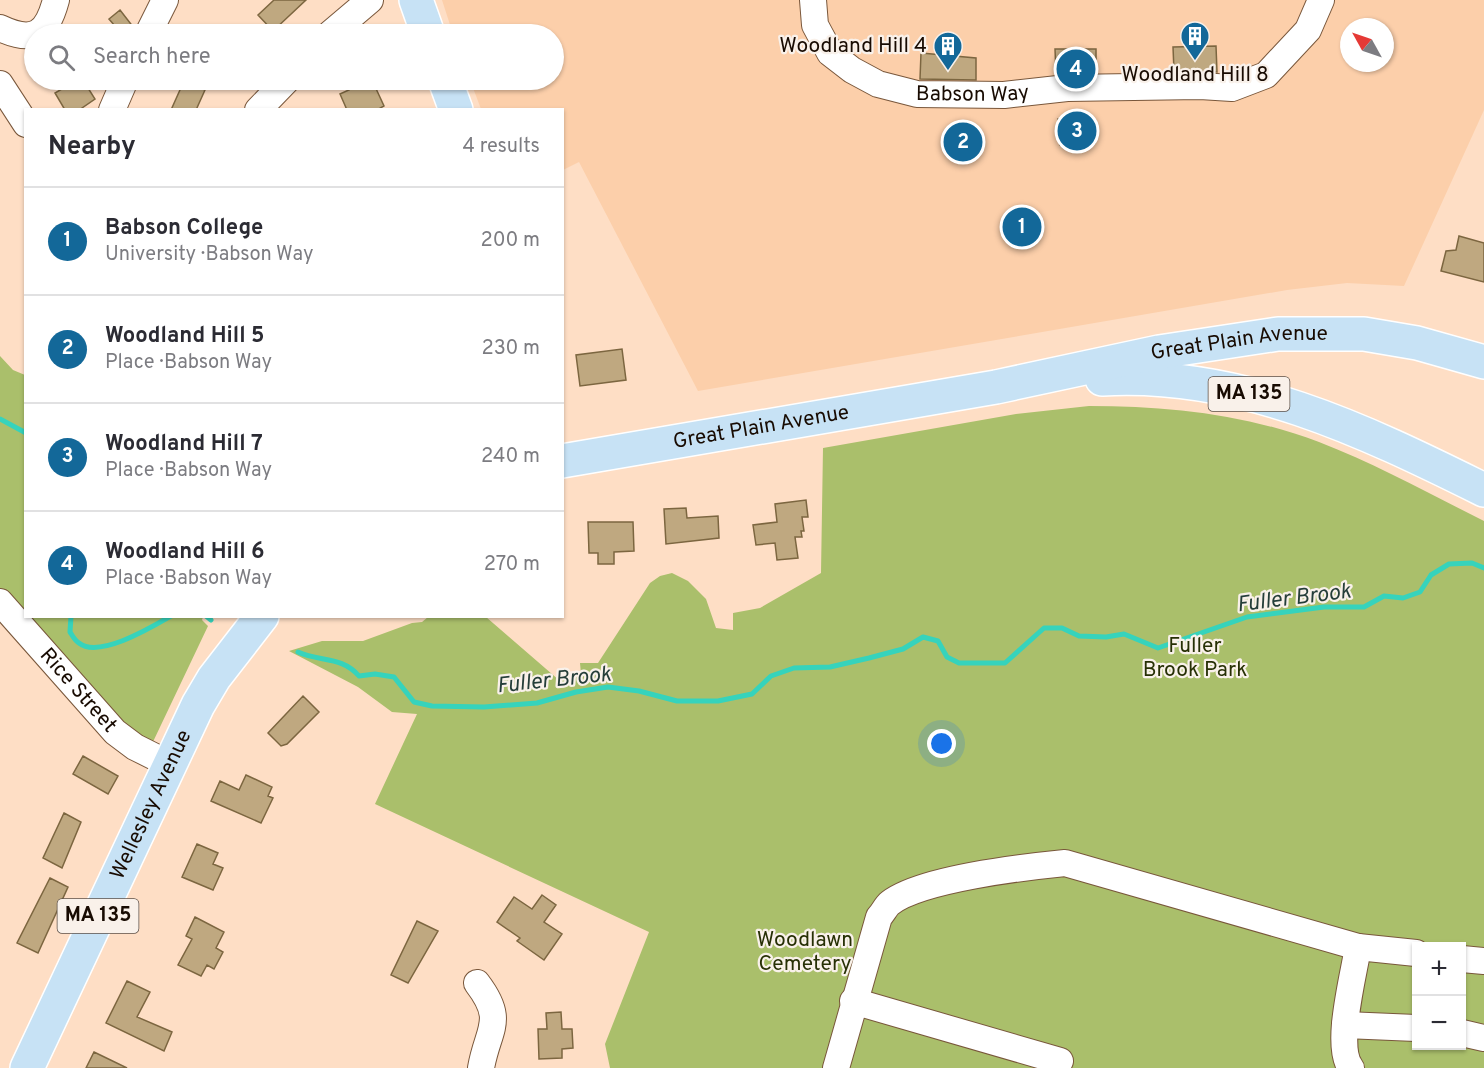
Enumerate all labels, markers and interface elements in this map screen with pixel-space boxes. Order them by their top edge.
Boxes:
north arrow [1340,18,1394,72]
building icon: Woodland Hill 8 [1179,20,1211,62]
search box [24,24,564,90]
building icon: Woodland Hill 4 [932,30,964,72]
place label: Woodland Hill 4 [779,33,927,60]
icon: search [45,41,78,74]
text: Search here [93,44,211,71]
pin: 4 [1056,46,1096,92]
place label: Woodland Hill 8 [1121,62,1269,89]
street label: Babson Way [916,79,1031,109]
pin: 3 [1058,108,1096,154]
pin: 2 [944,120,982,164]
text: Nearby [48,131,136,164]
text: 4 results [463,134,540,160]
pin: 1 [1002,204,1042,250]
text: Babson College [105,215,263,242]
text: 1 [64,228,72,254]
text: 200 m [481,228,540,254]
text: University · Babson Way [105,242,313,268]
street label: Great Plain Avenue [1148,320,1328,367]
text: Woodland Hill 5 [105,323,265,350]
text: 2 [61,336,74,362]
text: 230 m [481,336,540,362]
text: Place · Babson Way [105,350,272,376]
road number: MA 135 [1208,377,1290,411]
street label: Great Plain Avenue [671,399,851,455]
text: Woodland Hill 7 [105,431,263,458]
text: 3 [62,444,74,470]
text: 240 m [481,444,540,470]
text: Place · Babson Way [105,458,272,484]
text: Woodland Hill 6 [105,539,265,566]
text: 4 [61,552,74,578]
text: 270 m [484,552,540,578]
text: Place · Babson Way [105,566,272,592]
water label: Fuller Brook [1235,579,1353,619]
park label: Fuller Brook Park [1143,633,1247,684]
street label: Rice Street [34,642,123,738]
water label: Fuller Brook [496,661,613,700]
street label: Wellesley Avenue [104,726,198,884]
your location [927,729,956,758]
road number: MA 135 [57,899,138,933]
park label: Woodlawn Cemetery [757,927,853,978]
map controls [1412,942,1466,1050]
button: + [1412,942,1466,996]
button: − [1412,996,1466,1050]

